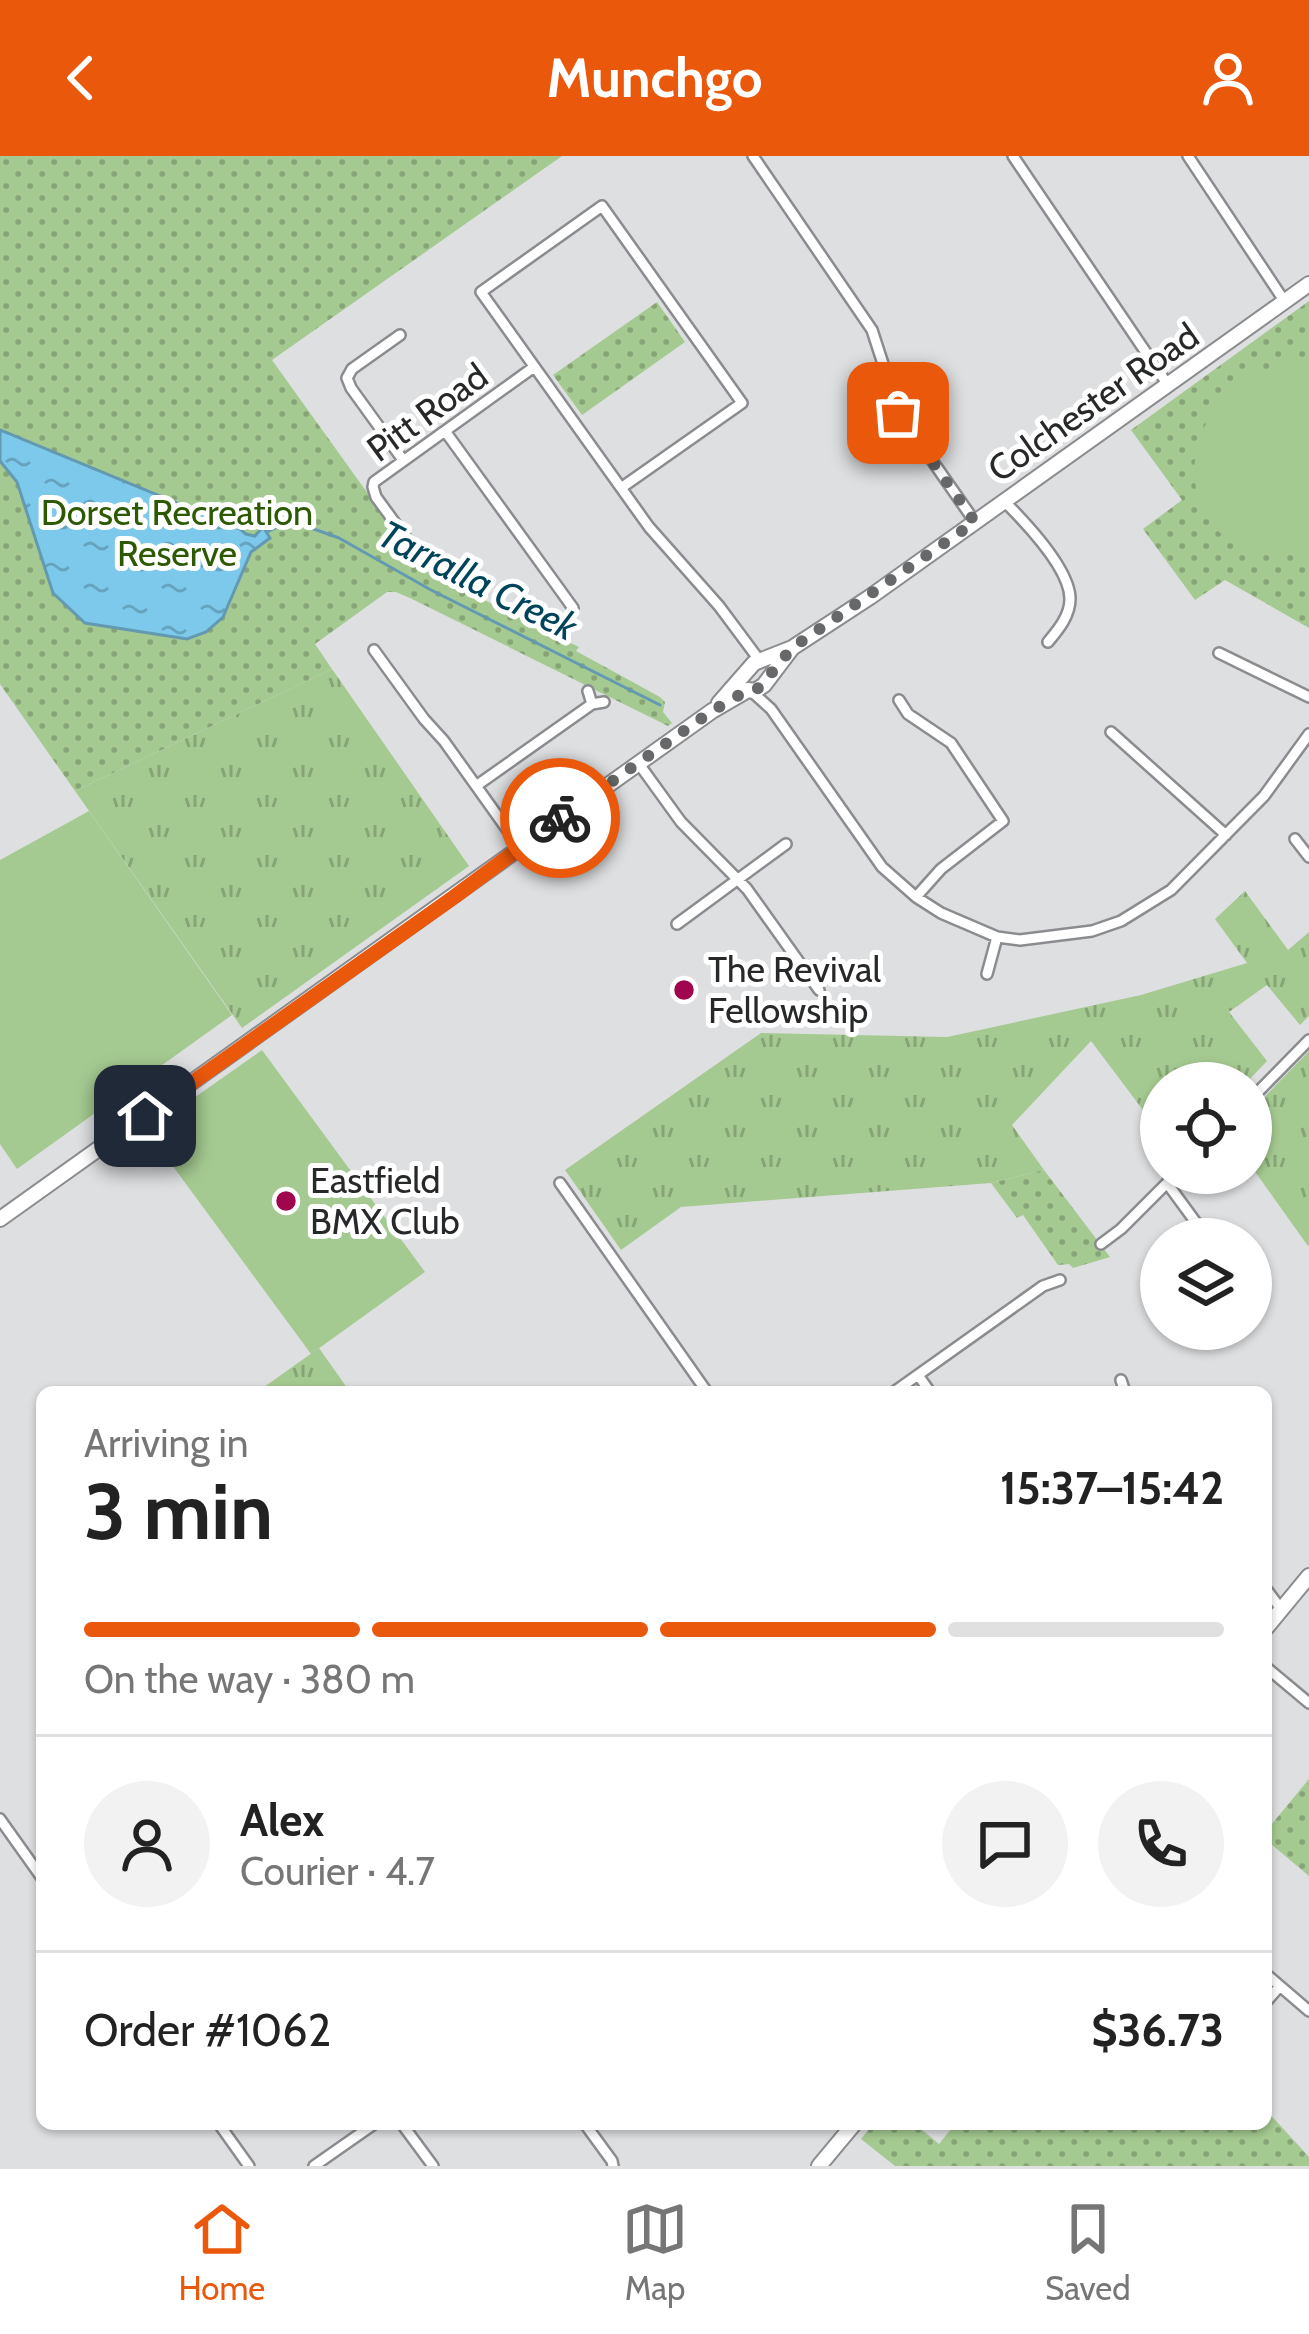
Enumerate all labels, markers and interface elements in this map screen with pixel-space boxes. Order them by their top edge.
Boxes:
icon: back [48,45,114,111]
text: Munchgo [547,45,762,111]
icon: person [1195,45,1261,111]
street label: Colchester Road [979,313,1207,491]
street label: Pitt Road [358,354,496,470]
pin [847,362,949,464]
icon: bag [865,380,931,446]
park label: Dorset Recreation Reserve [41,490,313,575]
water label: Tarralla Creek [371,509,586,651]
courier [500,758,620,878]
icon: bike [527,785,593,851]
place label: The Revival Fellowship [708,947,881,1032]
marker: The Revival Fellowship [671,977,697,1003]
map controls [1140,1062,1272,1350]
button: locate [1140,1062,1272,1194]
pin [94,1065,196,1167]
icon: home [112,1083,178,1149]
place label: Eastfield BMX Club [310,1158,460,1243]
marker: Eastfield BMX Club [273,1188,299,1214]
button: layers [1140,1218,1272,1350]
text: Arriving in [84,1419,248,1467]
text: 15:37–15:42 [1000,1461,1224,1515]
text: 3 min [84,1464,273,1559]
text: On the way · 380 m [84,1655,415,1703]
button: person [84,1781,210,1907]
button: chat [942,1781,1068,1907]
button: phone [1098,1781,1224,1907]
text: Alex [240,1793,324,1847]
text: Courier · 4.7 [240,1847,435,1895]
text: Order #1062 [84,2003,331,2057]
text: $36.73 [1091,2003,1224,2057]
tab: Home [178,2196,265,2308]
tab: Map [622,2196,688,2308]
tab: Saved [1045,2196,1131,2308]

